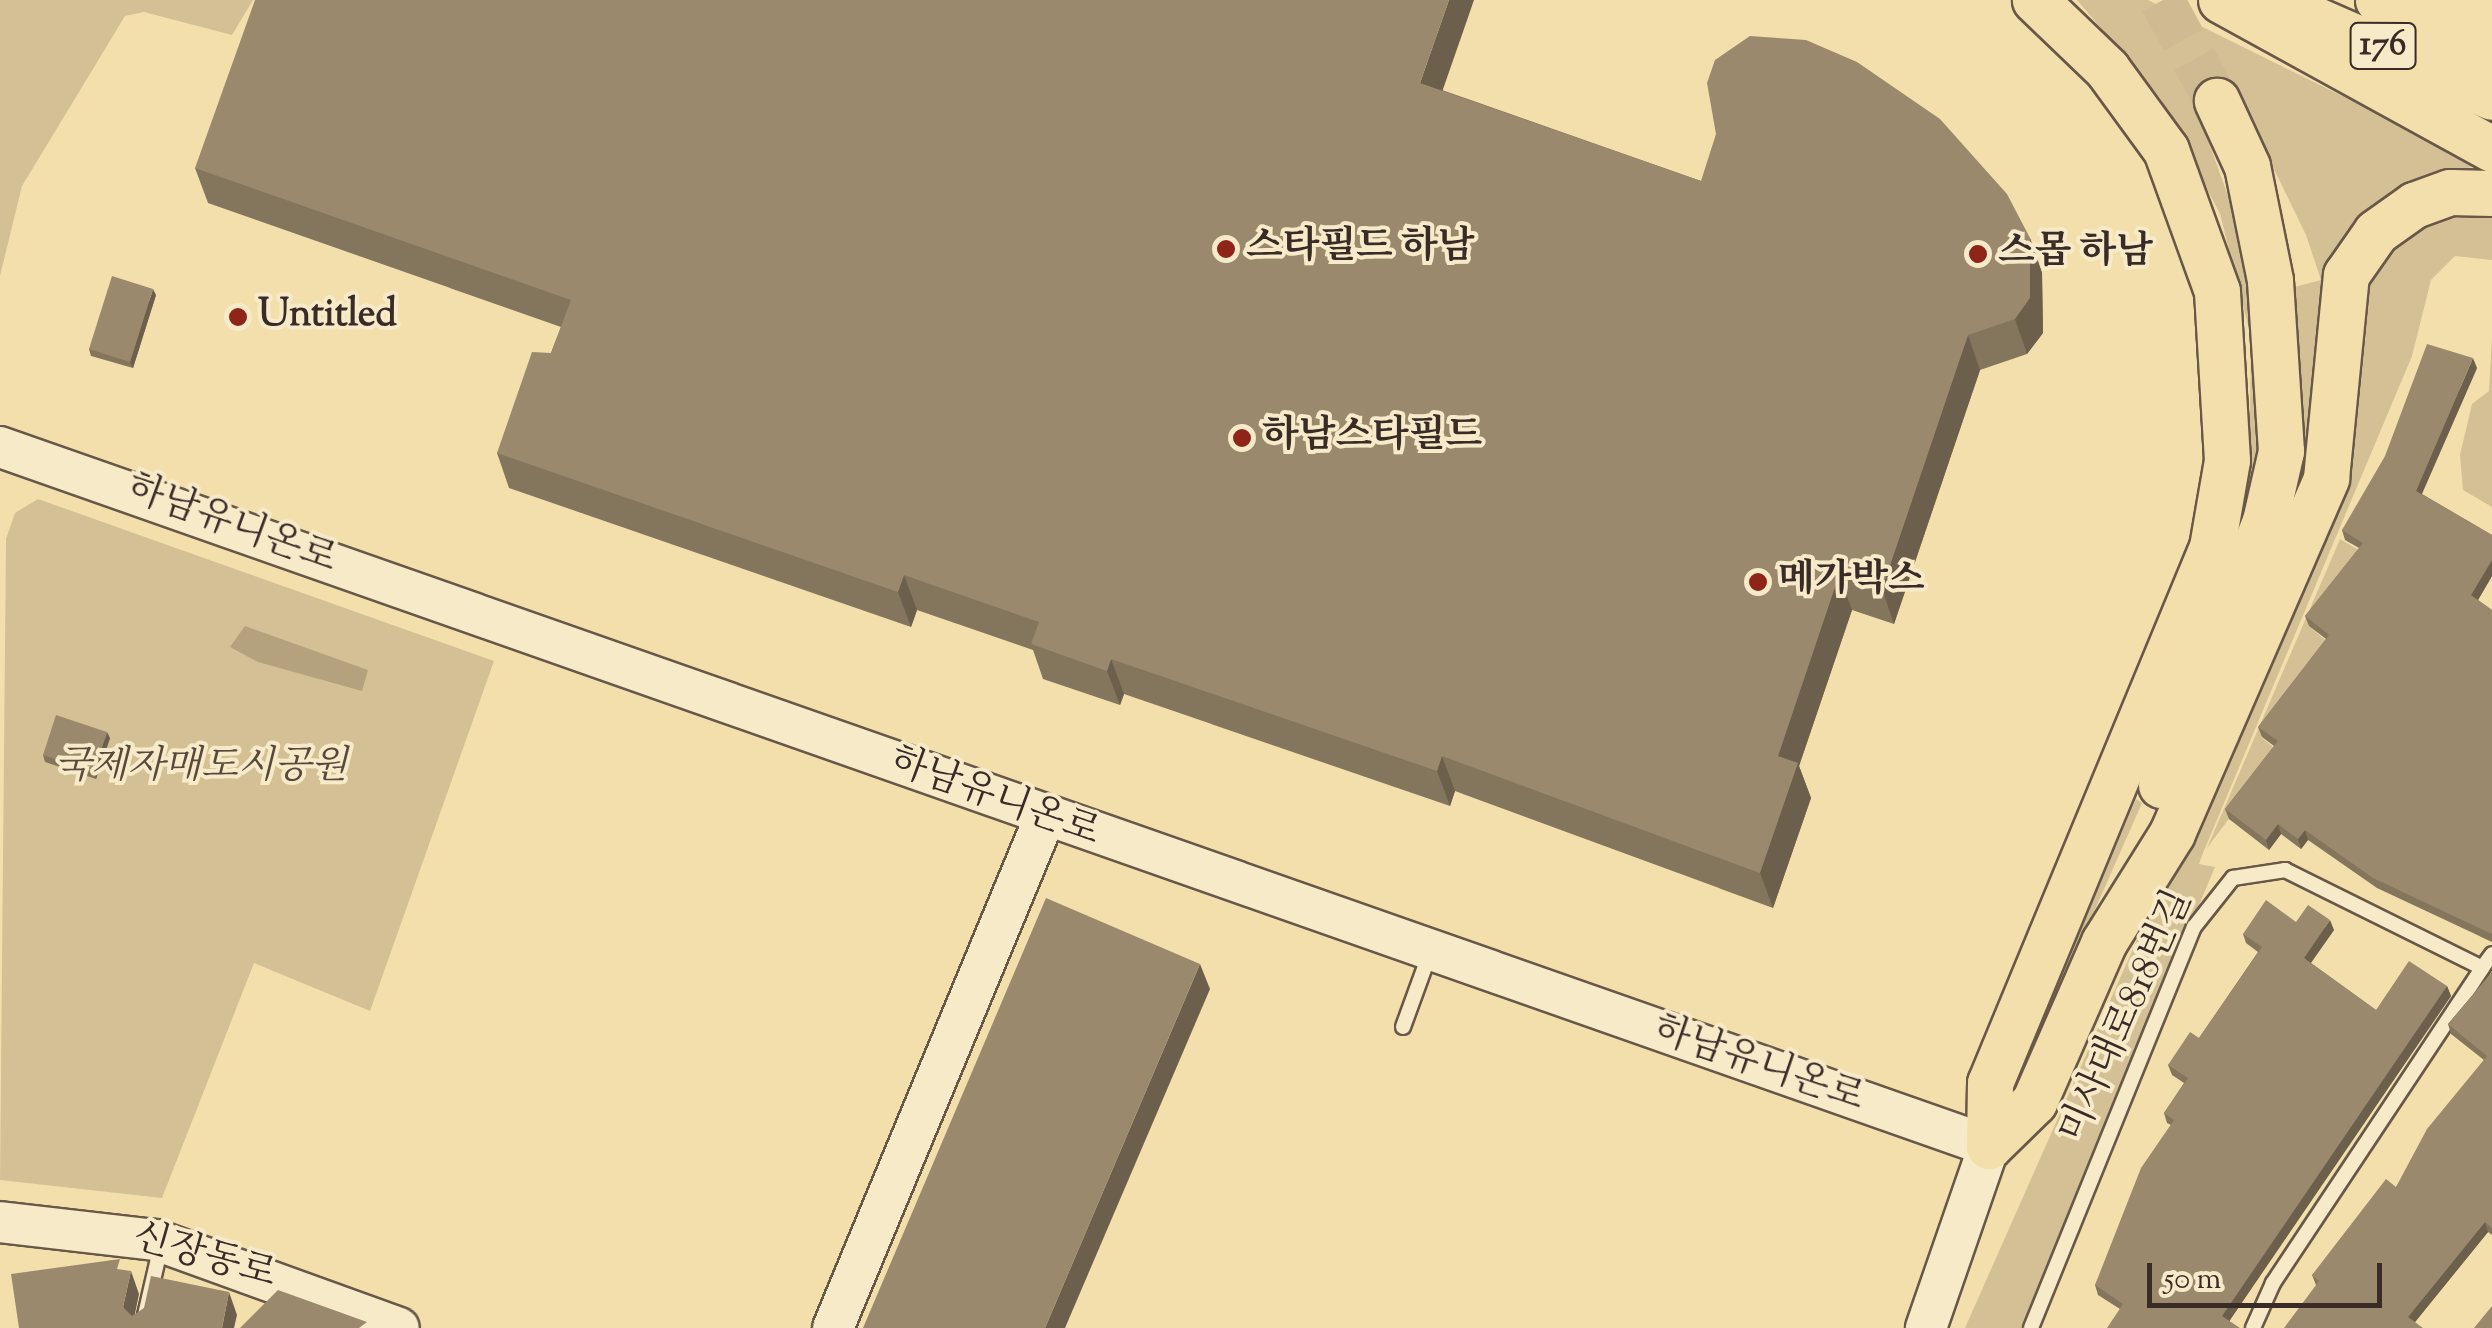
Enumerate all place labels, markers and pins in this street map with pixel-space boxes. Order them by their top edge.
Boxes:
place label: 스타필드 하남 [1246,226,1474,272]
place label: 스몹 하남 [1998,231,2153,277]
marker: 스타필드 하남 [1215,238,1237,260]
marker: 스몹 하남 [1967,243,1989,265]
place label: Untitled [258,294,397,340]
marker: Untitled [227,306,249,328]
place label: 하남스타필드 [1262,415,1482,461]
marker: 하남스타필드 [1231,427,1253,449]
place label: 메가박스 [1778,559,1925,605]
marker: 메가박스 [1747,571,1769,593]

